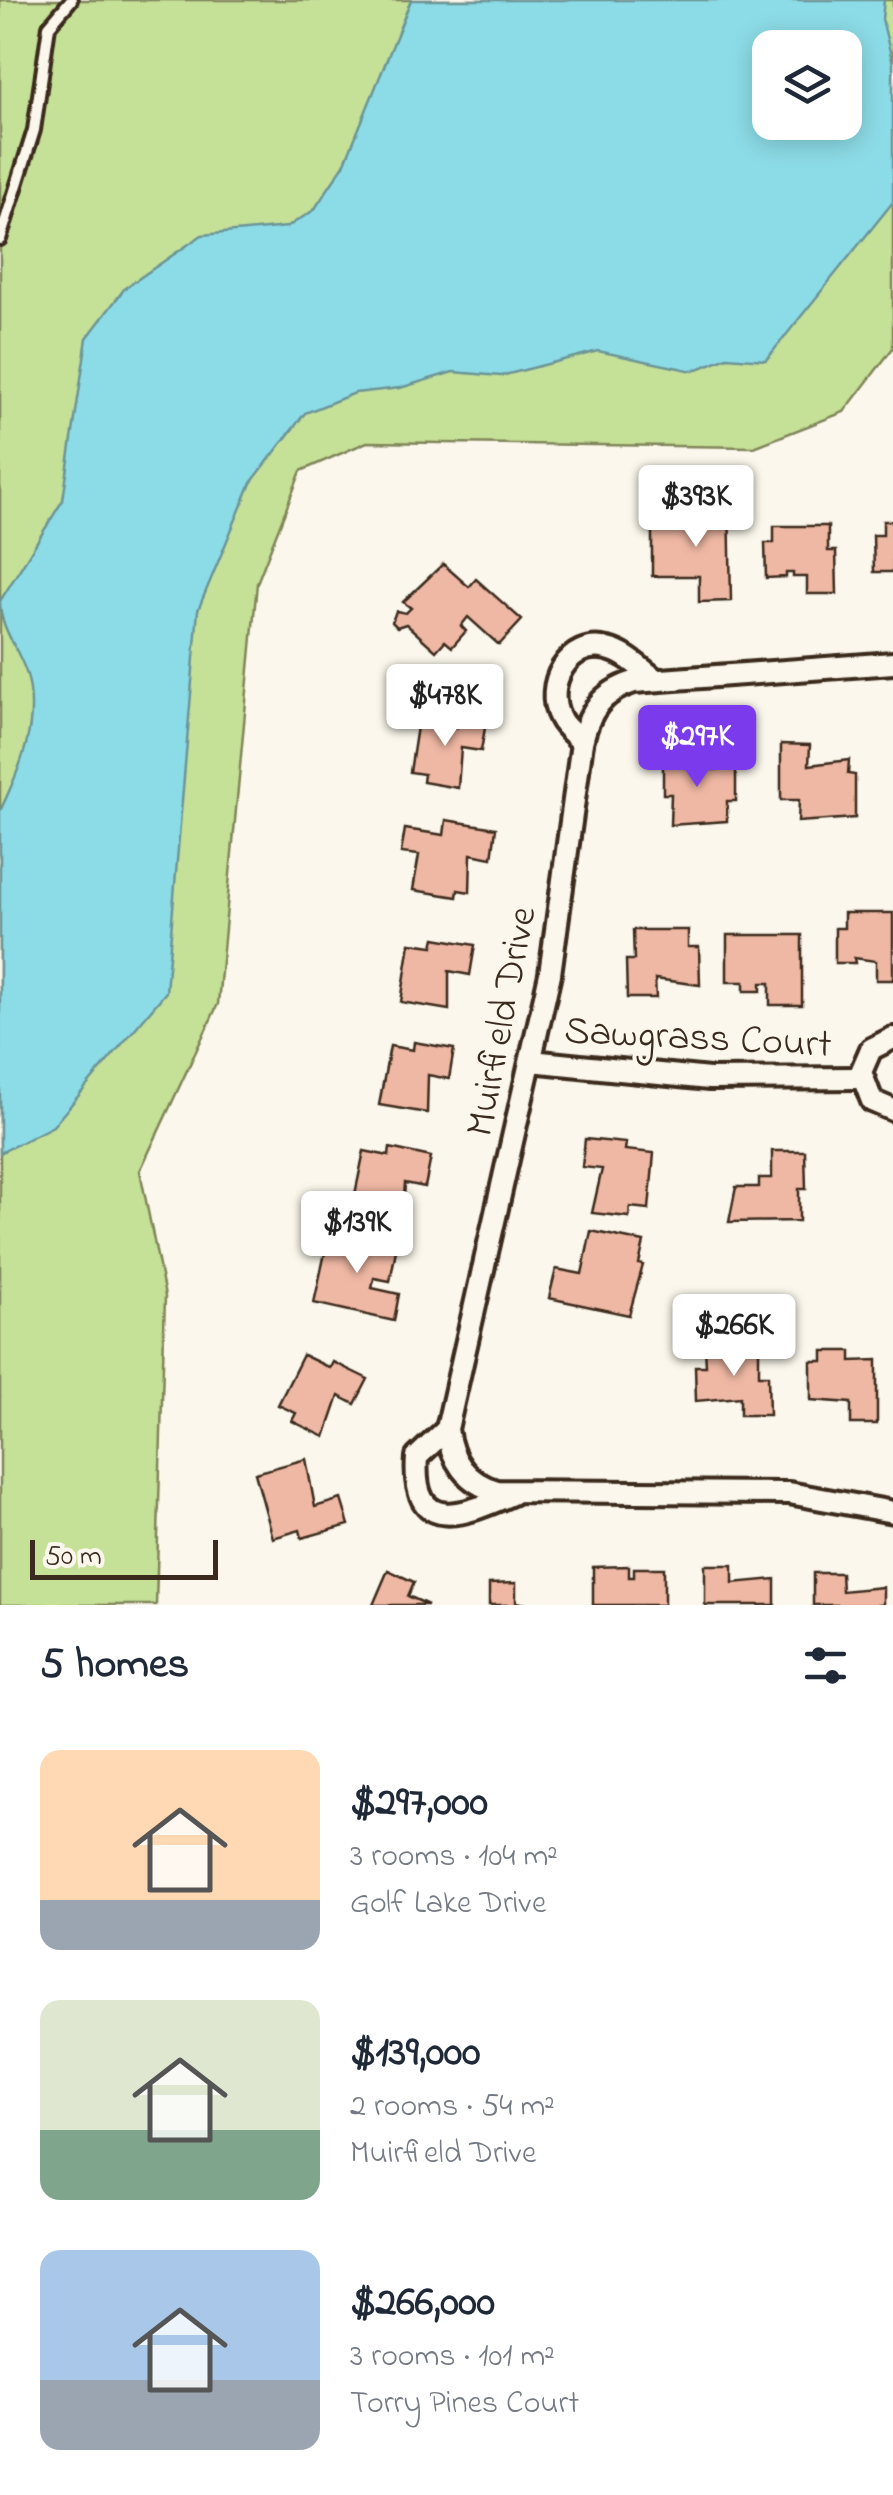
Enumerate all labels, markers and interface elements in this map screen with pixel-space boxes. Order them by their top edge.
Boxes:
map controls [752,30,862,140]
button: layers [752,30,862,140]
pin: $393K [626,465,766,550]
text: $393K [661,474,731,521]
pin: $478K [375,664,515,749]
text: $478K [408,673,482,720]
pin: $297K [627,705,767,790]
text: $297K [660,714,734,761]
street label: Muirfield Drive [452,902,555,1142]
street label: Sawgrass Court [563,1003,833,1076]
pin: $139K [287,1191,427,1276]
text: $139K [323,1200,391,1247]
pin: $266K [664,1294,804,1379]
text: $266K [695,1303,773,1350]
scale bar [30,1535,218,1580]
text: 50 m [45,1537,102,1578]
text: 5 homes [40,1635,189,1696]
icon: filters [798,1638,853,1693]
text: $297,000 [350,1773,488,1834]
icon: home [120,1790,240,1910]
text: 3 rooms · 104 m² [350,1834,558,1881]
text: Golf Lake Drive [350,1881,546,1928]
text: $139,000 [350,2023,480,2084]
icon: home [120,2040,240,2160]
text: 2 rooms · 54 m² [350,2084,555,2131]
text: Muirfield Drive [350,2131,536,2178]
text: $266,000 [350,2273,495,2334]
icon: home [120,2290,240,2410]
text: 3 rooms · 101 m² [350,2334,555,2381]
text: Torry Pines Court [350,2381,579,2428]

